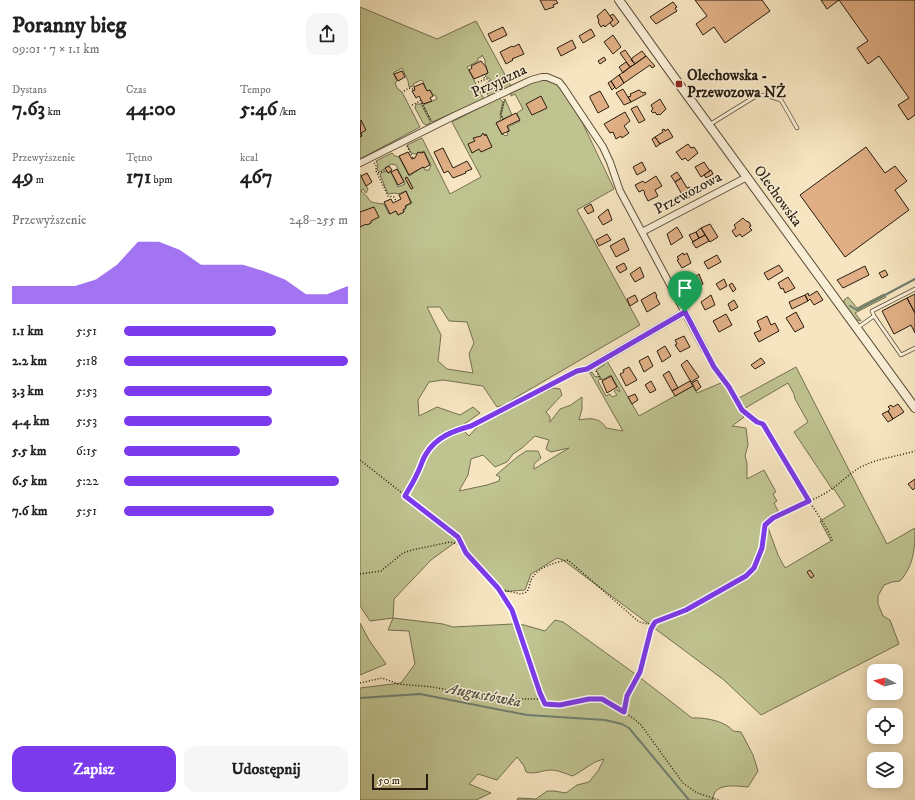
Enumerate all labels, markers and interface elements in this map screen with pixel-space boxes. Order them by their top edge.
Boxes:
text: Poranny bieg [12,12,126,39]
button: share [306,13,348,55]
text: 09:01 · 7 × 1.1 km [12,41,100,57]
street label: Przyjazna [468,60,530,102]
place label: Olechowska - Przewozowa NŻ [687,66,786,102]
marker: Olechowska - Przewozowa NŻ [674,79,684,89]
text: Dystans [12,83,47,97]
text: Czas [126,83,146,97]
text: Tempo [240,83,271,97]
text: 7.63 [12,97,45,122]
text: 44:00 [126,97,176,122]
text: 5:46 [240,97,277,122]
text: km [45,105,61,119]
text: /km [277,105,296,119]
text: Przewyższenie [12,151,75,165]
text: Tętno [126,151,152,165]
text: kcal [240,151,258,165]
street label: Olechowska [749,162,807,231]
text: 49 [12,165,34,190]
text: 171 [126,165,151,190]
text: 467 [240,165,272,190]
street label: Przewozowa [651,167,726,219]
text: m [34,173,44,187]
text: bpm [151,173,173,187]
text: Przewyższenie [12,212,86,228]
text: 248–255 m [289,212,348,228]
pin [668,271,702,312]
icon: arrive [674,277,696,299]
text: 1.1 km [12,323,44,339]
text: 5:51 [76,323,97,339]
text: 2.2 km [12,353,47,369]
text: 5:18 [76,353,97,369]
text: 3.3 km [12,383,44,399]
text: 5:53 [76,383,97,399]
text: 4.4 km [12,413,50,429]
text: 5:53 [76,413,97,429]
text: 5.5 km [12,443,46,459]
text: 6:15 [76,443,97,459]
text: 6.5 km [12,473,47,489]
text: 5:22 [76,473,99,489]
text: 7.6 km [12,503,48,519]
text: 5:51 [76,503,97,519]
north arrow [867,664,903,700]
map controls [867,664,903,788]
water label: Augustówka [443,678,523,712]
button: locate [867,708,903,744]
button: Zapisz [12,746,176,792]
button: Udostępnij [184,746,348,792]
button: layers [867,752,903,788]
scale bar [372,772,428,791]
text: 50 m [378,774,400,788]

